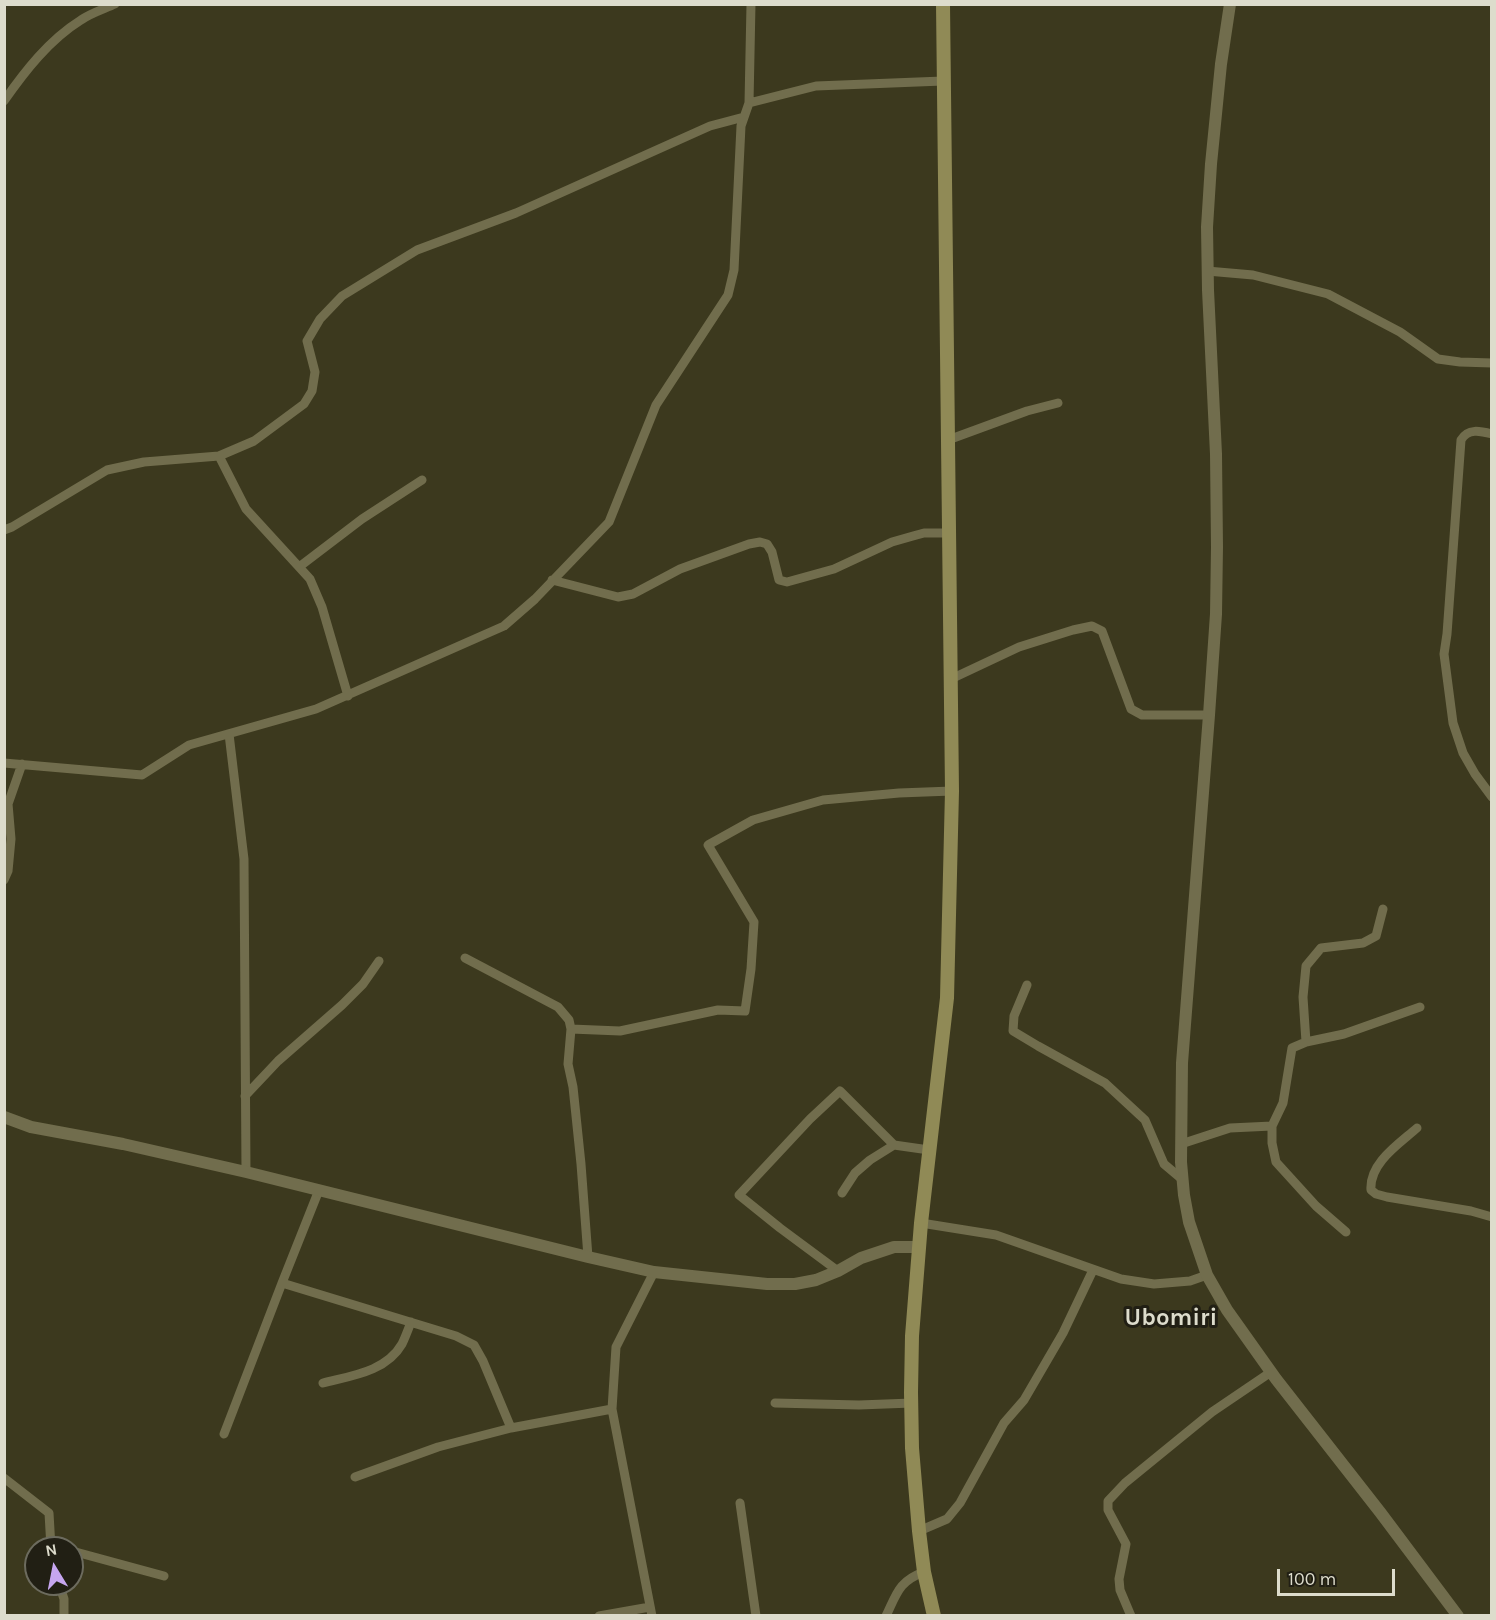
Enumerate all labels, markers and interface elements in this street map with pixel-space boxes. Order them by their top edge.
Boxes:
district label: Ubomiri [1125,1304,1217,1332]
north arrow [24,1536,84,1596]
text: N [44,1539,58,1560]
scale bar [1280,1557,1398,1595]
text: 100 m [1288,1568,1336,1590]

